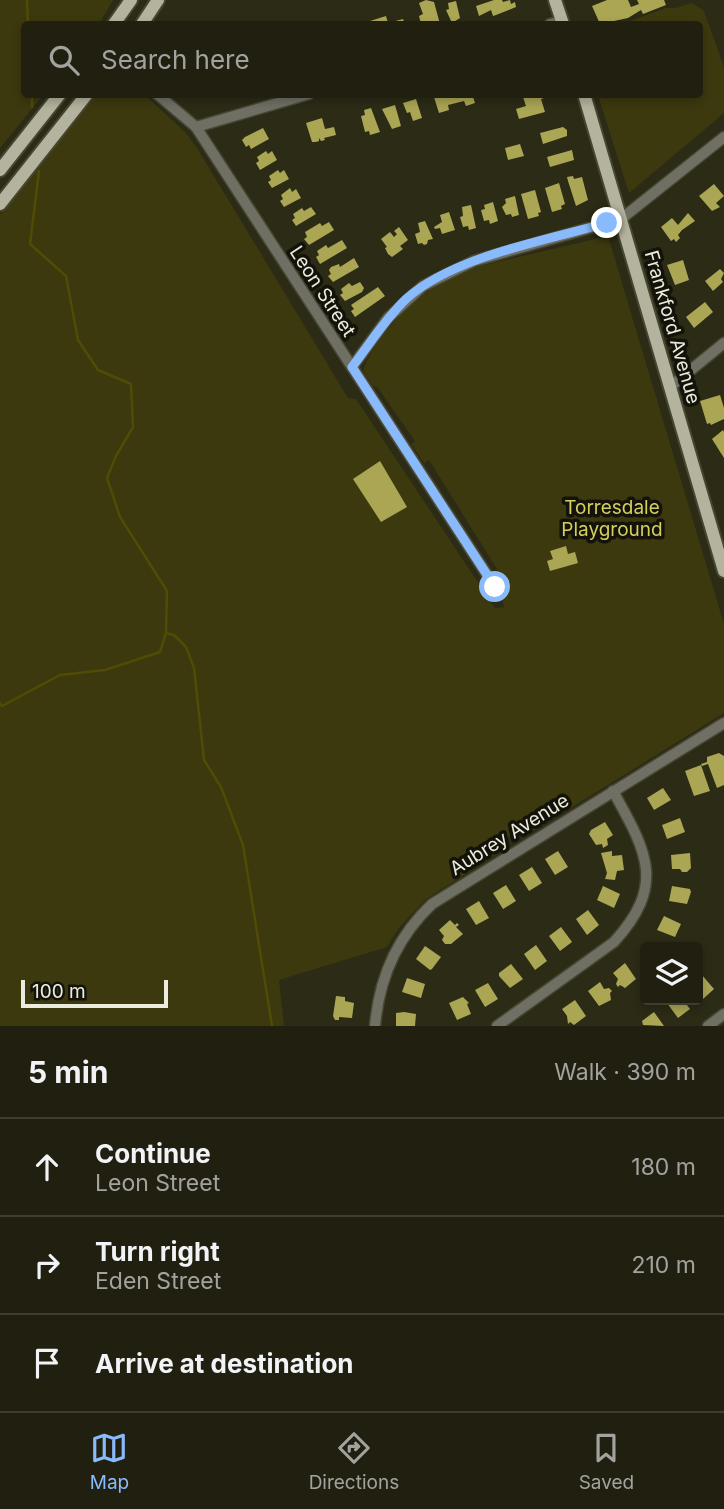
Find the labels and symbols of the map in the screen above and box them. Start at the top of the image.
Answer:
route end [591,207,622,238]
street label: Leon Street [285,242,360,341]
street label: Frankford Avenue [640,248,705,407]
park label: Torresdale Playground [561,496,663,541]
route start [479,571,510,602]
street label: Aubrey Avenue [445,789,573,880]
scale bar [21,977,168,1009]

